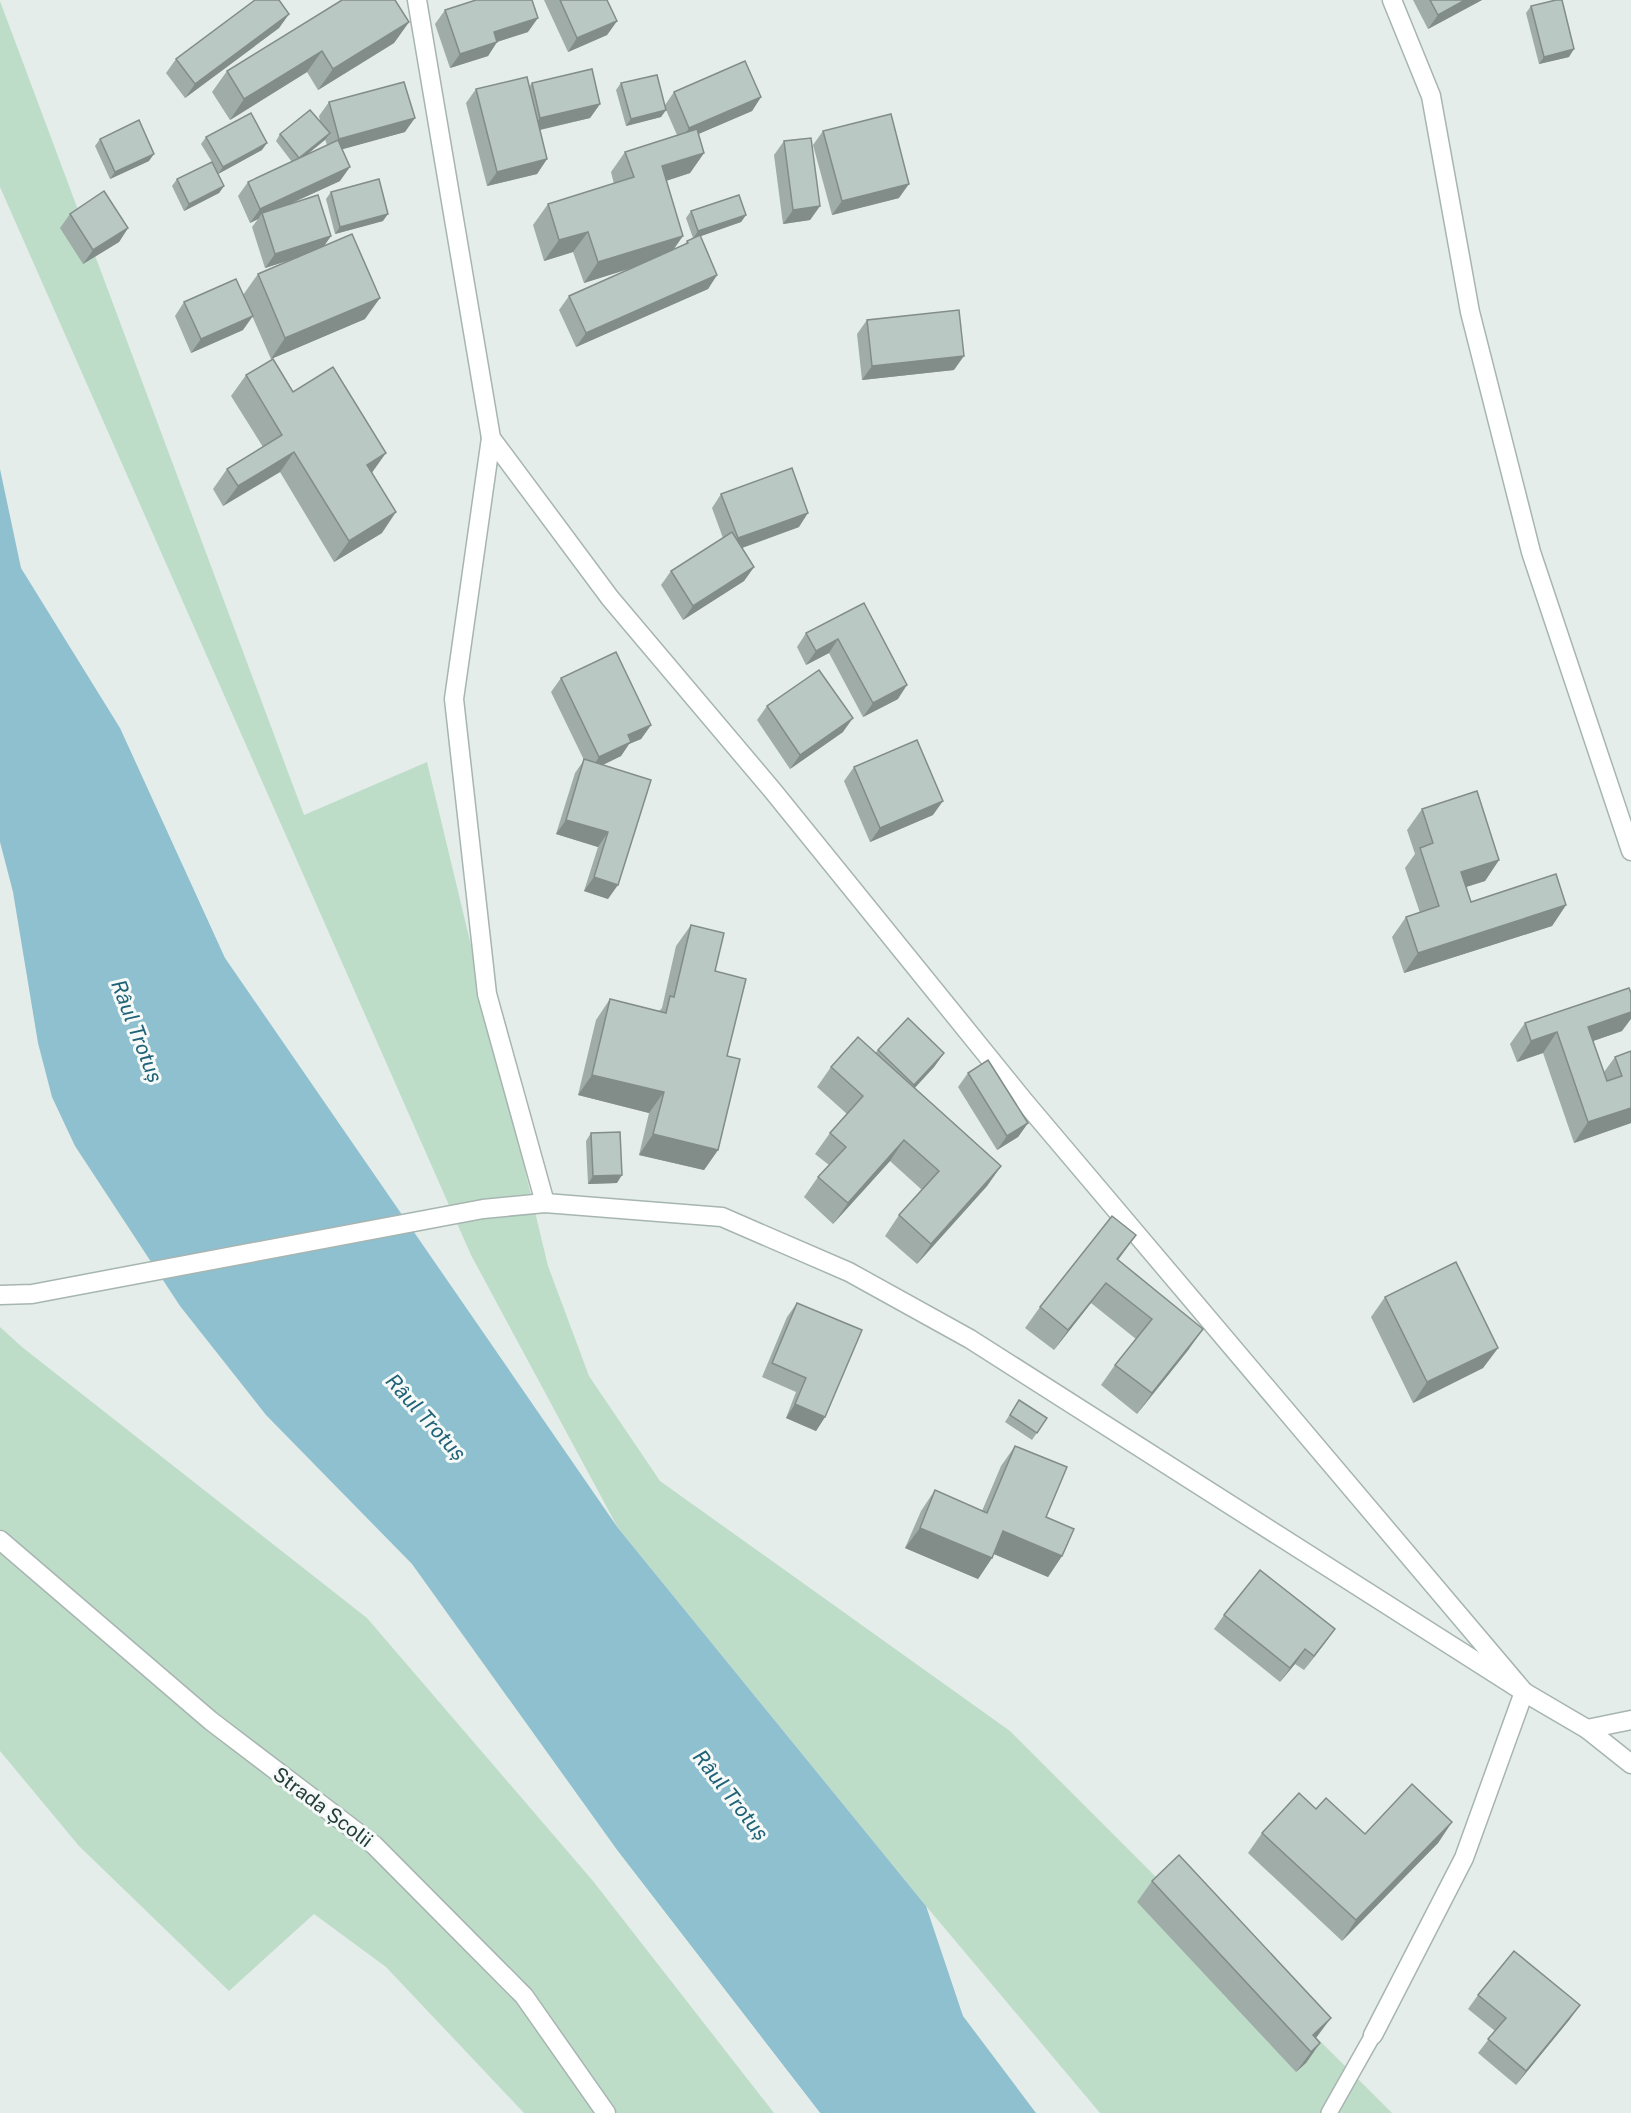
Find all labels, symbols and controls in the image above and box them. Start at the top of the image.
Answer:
water label: Râul Trotuș [106,976,168,1086]
water label: Râul Trotuș [381,1368,471,1466]
water label: Râul Trotuș [688,1745,774,1845]
street label: Strada Școlii [268,1762,378,1852]

